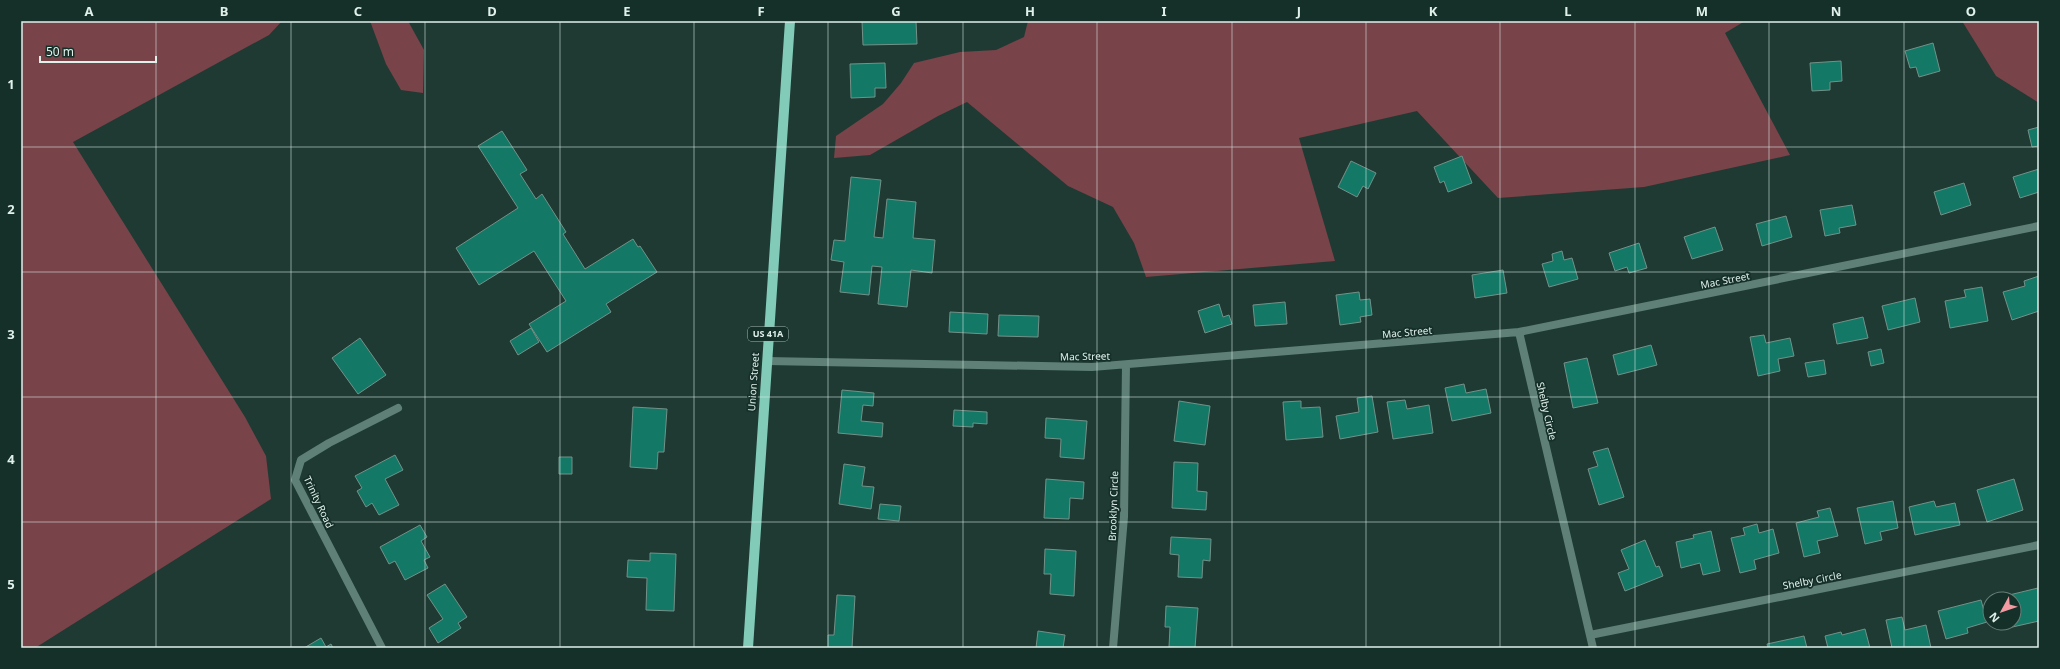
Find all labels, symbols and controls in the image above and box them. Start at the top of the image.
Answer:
text: A [85,2,94,20]
text: B [220,2,228,20]
text: C [354,2,362,20]
text: D [487,2,497,20]
text: E [623,2,631,20]
text: F [757,2,765,20]
text: G [891,2,901,20]
text: H [1025,2,1035,20]
text: I [1161,2,1167,20]
text: J [1296,2,1301,20]
text: K [1429,2,1438,20]
text: L [1564,2,1572,20]
text: M [1696,2,1708,20]
text: N [1831,2,1841,20]
text: O [1966,2,1976,20]
scale bar [40,38,156,64]
text: 50 m [46,43,74,60]
text: 1 [7,75,15,93]
text: 2 [7,200,15,218]
street label: Mac Street [1699,268,1751,292]
street label: Mac Street [1381,323,1433,341]
text: 3 [7,325,15,343]
road number: US 41A [748,327,788,341]
street label: Mac Street [1060,349,1111,363]
street label: Union Street [744,352,762,412]
street label: Shelby Circle [1533,380,1561,442]
text: 4 [7,450,15,468]
street label: Brooklyn Circle [1105,470,1121,541]
street label: Trinity Road [301,474,337,530]
street label: Shelby Circle [1782,567,1843,593]
text: 5 [7,575,15,593]
north arrow [1982,591,2022,631]
text: N [1985,609,2003,626]

